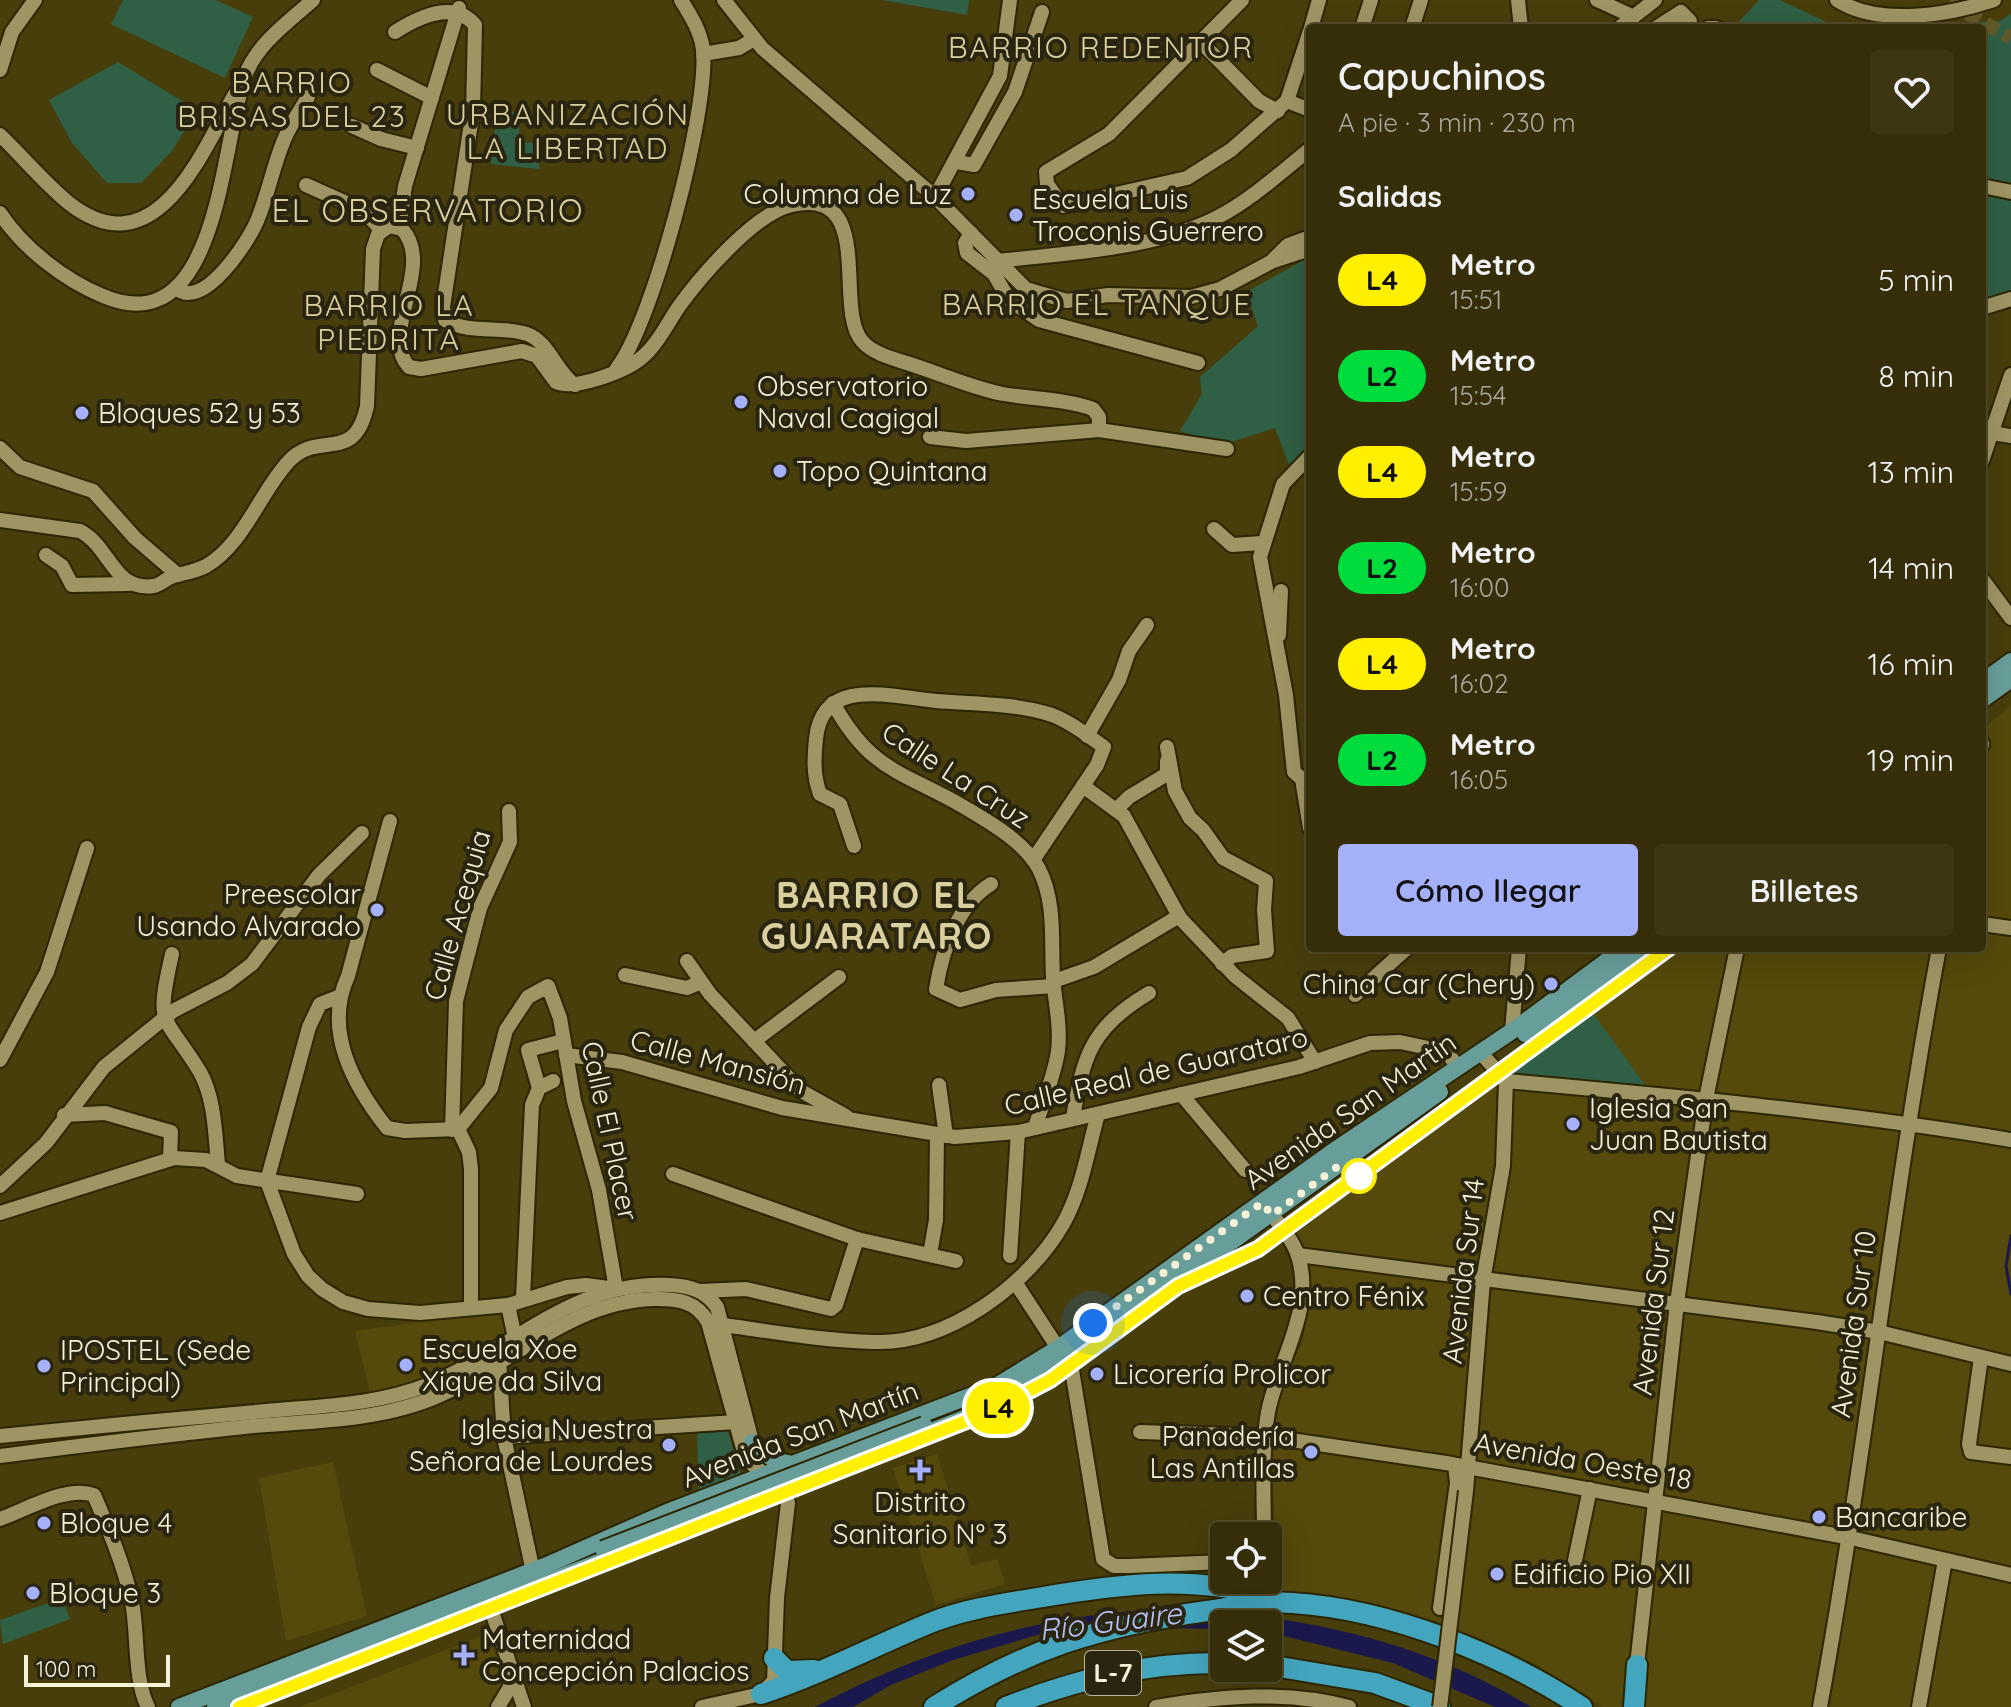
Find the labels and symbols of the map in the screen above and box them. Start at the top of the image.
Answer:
district label: BARRIO REDENTOR [948,28,1254,66]
district label: BARRIO BRISAS DEL 23 [177,63,407,135]
district label: URBANIZACIÓN LA LIBERTAD [446,95,690,167]
place label: Columna de Luz [744,176,952,211]
place label: Escuela Luis Troconis Guerrero [1032,181,1264,248]
marker: Columna de Luz [959,185,977,203]
district label: EL OBSERVATORIO [272,190,584,230]
marker: Escuela Luis Troconis Guerrero [1007,206,1025,224]
district label: BARRIO EL TANQUE [942,285,1252,323]
district label: BARRIO LA PIEDRITA [303,286,475,358]
place label: Observatorio Naval Cagigal [757,368,939,435]
marker: Observatorio Naval Cagigal [732,393,750,411]
place label: Bloques 52 y 53 [98,395,301,430]
marker: Bloques 52 y 53 [73,404,91,422]
place label: Topo Quintana [796,453,987,488]
marker: Topo Quintana [771,462,789,480]
street label: Calle La Cruz [876,714,1037,835]
street label: Calle Acequia [415,826,498,1004]
district label: BARRIO EL GUARATARO [761,872,993,958]
place label: Preescolar Usando Alvarado [136,876,361,943]
marker: Preescolar Usando Alvarado [368,901,386,919]
place label: China Car (Chery) [1303,966,1535,1001]
marker: China Car (Chery) [1542,975,1560,993]
street label: Calle Real de Guarataro [1001,1019,1311,1123]
street label: Calle Mansión [627,1021,810,1102]
street label: Avenida San Martín [1237,1024,1462,1197]
street label: Calle El Placer [574,1038,647,1224]
place label: Iglesia San Juan Bautista [1589,1090,1768,1157]
marker: Iglesia San Juan Bautista [1564,1115,1582,1133]
unlabelled marker [1342,1159,1376,1193]
street label: Avenida Sur 14 [1434,1176,1491,1366]
street label: Avenida Sur 12 [1624,1207,1681,1397]
street label: Avenida Sur 10 [1822,1228,1883,1420]
place label: Centro Fénix [1263,1278,1424,1313]
marker: Centro Fénix [1238,1287,1256,1305]
your location [1073,1303,1113,1343]
place label: Escuela Xoe Xique da Silva [422,1331,602,1398]
place label: IPOSTEL (Sede Principal) [60,1332,251,1399]
marker: Escuela Xoe Xique da Silva [397,1356,415,1374]
place label: Licorería Prolicor [1113,1356,1331,1391]
marker: IPOSTEL (Sede Principal) [35,1357,53,1375]
marker: Licorería Prolicor [1088,1365,1106,1383]
street label: Avenida San Martín [677,1372,923,1495]
line badge: L4 [962,1382,1034,1434]
place label: Iglesia Nuestra Señora de Lourdes [409,1411,653,1478]
place label: Panadería Las Antillas [1150,1418,1295,1485]
street label: Avenida Oeste 18 [1471,1424,1695,1497]
marker: Iglesia Nuestra Señora de Lourdes [660,1436,678,1454]
marker: Panadería Las Antillas [1302,1443,1320,1461]
marker: Distrito Sanitario N° 3 [909,1459,931,1481]
place label: Distrito Sanitario N° 3 [833,1484,1007,1551]
place label: Bancaribe [1835,1499,1967,1534]
place label: Bloque 4 [60,1505,172,1540]
marker: Bancaribe [1810,1508,1828,1526]
marker: Bloque 4 [35,1514,53,1532]
place label: Edificio Pio XII [1513,1556,1691,1591]
marker: Edificio Pio XII [1488,1565,1506,1583]
place label: Bloque 3 [49,1575,161,1610]
marker: Bloque 3 [24,1584,42,1602]
water label: Río Guaire [1036,1593,1184,1649]
place label: Maternidad Concepción Palacios [482,1621,749,1688]
marker: Maternidad Concepción Palacios [453,1644,475,1666]
scale bar [24,1651,170,1687]
road number: L-7 [1085,1651,1141,1695]

